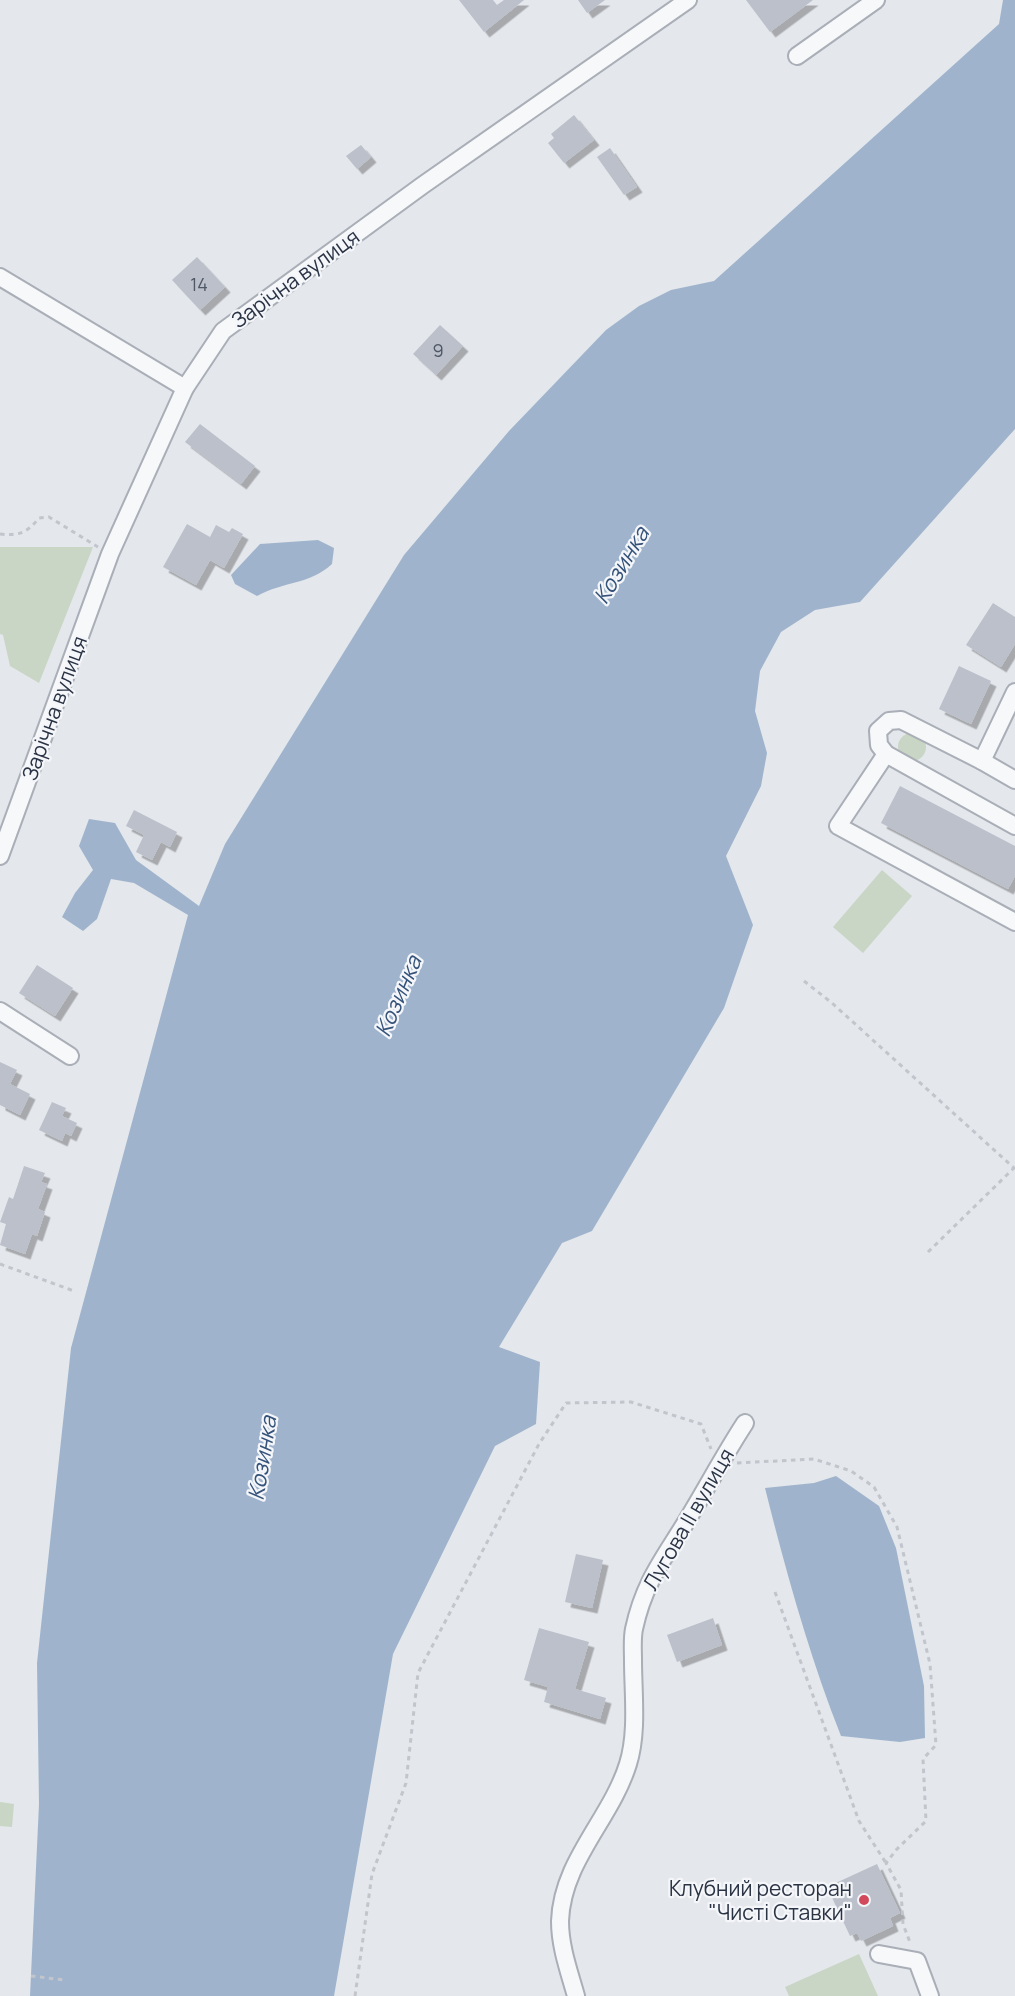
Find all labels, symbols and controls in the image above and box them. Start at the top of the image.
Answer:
street label: Зарічна вулиця [225,222,365,334]
house number: 14 [190,272,208,296]
house number: 9 [432,338,444,362]
water label: Козинка [586,519,657,609]
street label: Зарічна вулиця [15,632,93,784]
water label: Козинка [368,949,429,1041]
water label: Козинка [241,1412,284,1502]
street label: Лугова II вулиця [636,1443,740,1595]
place label: Клубний ресторан "Чисті Ставки" [669,1874,852,1926]
marker: Клубний ресторан "Чисті Ставки" [857,1893,871,1907]

